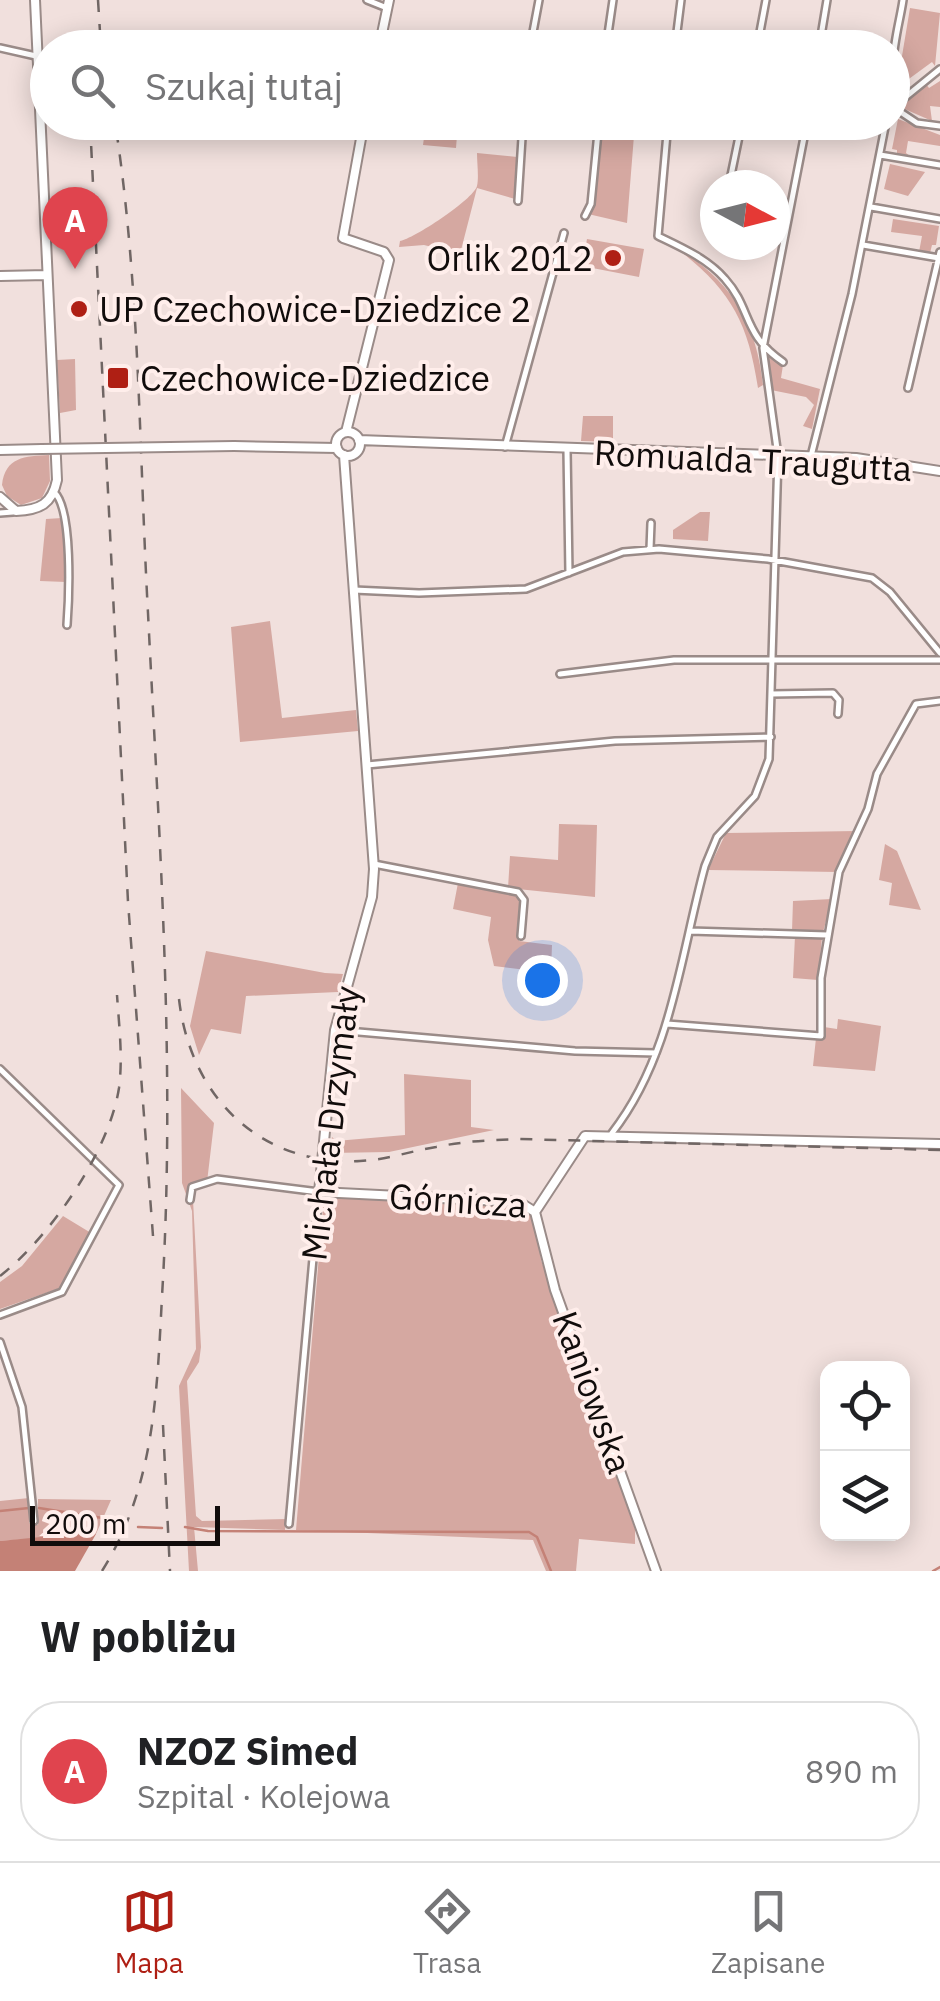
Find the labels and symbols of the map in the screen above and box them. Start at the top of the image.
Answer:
north arrow [700,170,790,260]
pin: A [42,186,108,269]
place label: Orlik 2012 [426,235,593,281]
marker: Orlik 2012 [602,247,624,269]
place label: UP Czechowice-Dziedzice 2 [99,286,531,332]
marker: UP Czechowice-Dziedzice 2 [68,298,90,320]
place label: Czechowice-Dziedzice [140,355,490,401]
marker: Czechowice-Dziedzice [105,365,131,391]
street label: Romualda Traugutta [593,429,913,491]
your location [517,955,568,1006]
street label: Michała Drzymały [290,983,370,1263]
street label: Górnicza [388,1172,528,1228]
street label: Kaniowska [542,1305,644,1479]
scale bar [30,1501,220,1546]

